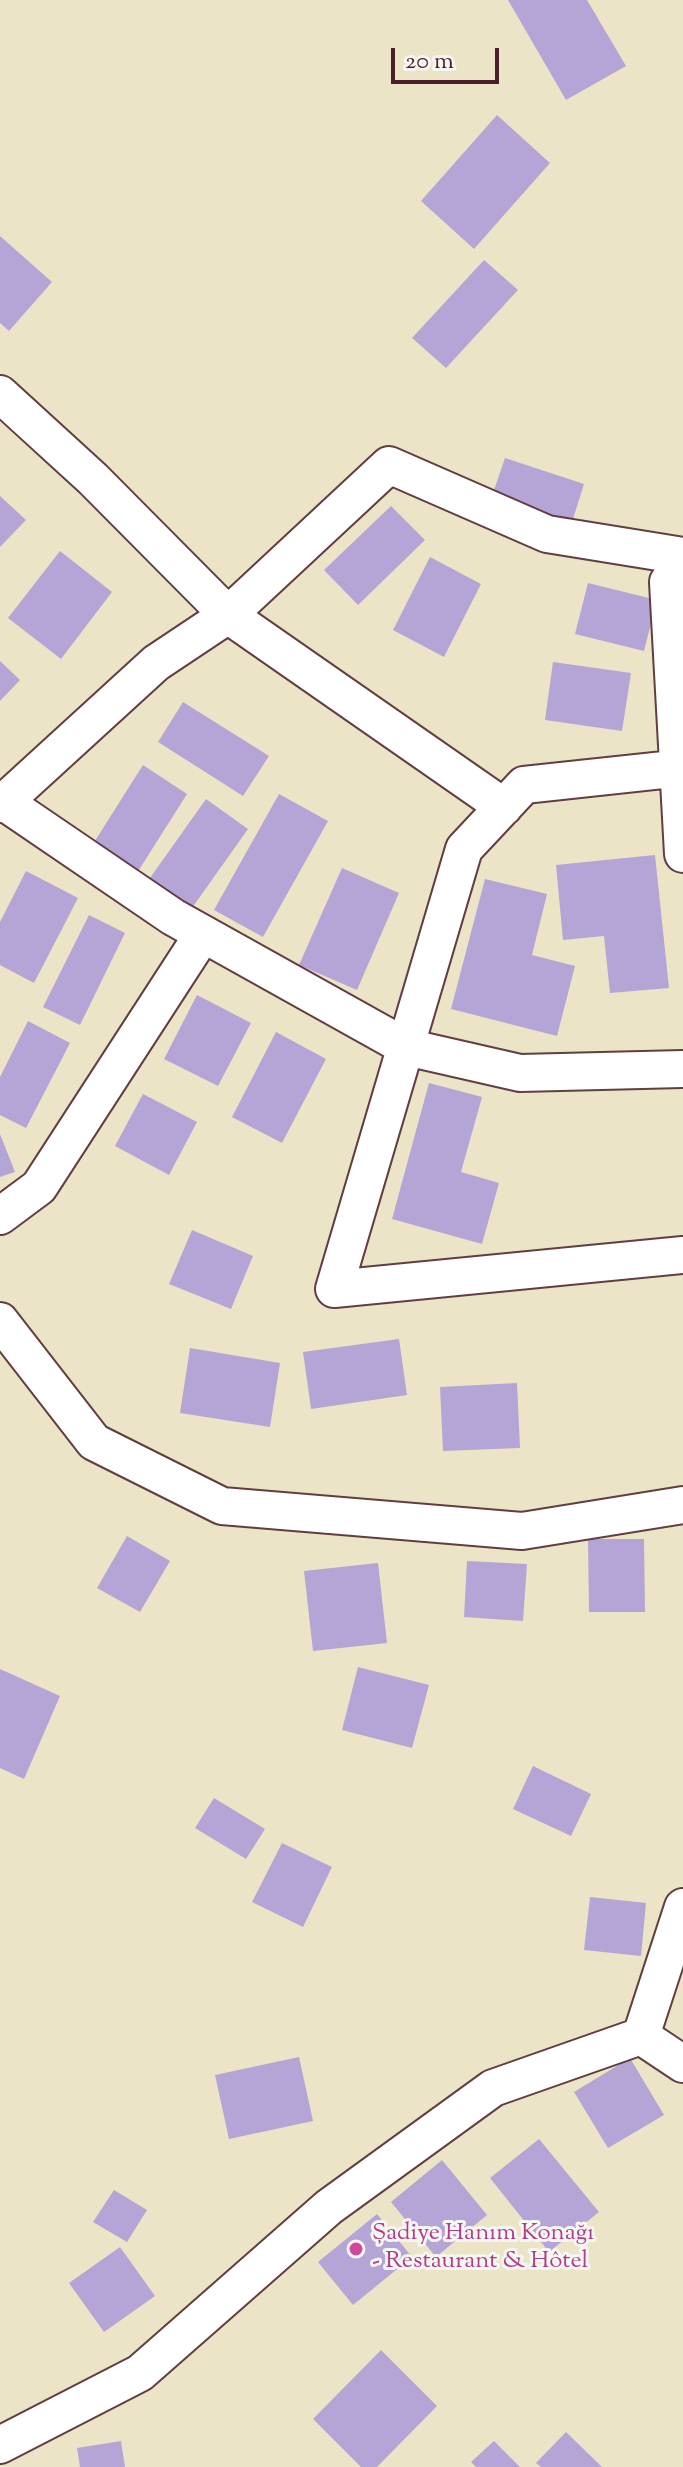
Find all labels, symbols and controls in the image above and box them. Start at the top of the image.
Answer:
scale bar [395,32,503,82]
text: 20 m [405,45,454,79]
place label: Şadiye Hanım Konağı - Restaurant & Hôtel [372,2221,594,2277]
marker: Şadiye Hanım Konağı - Restaurant & Hôtel [347,2240,365,2258]

